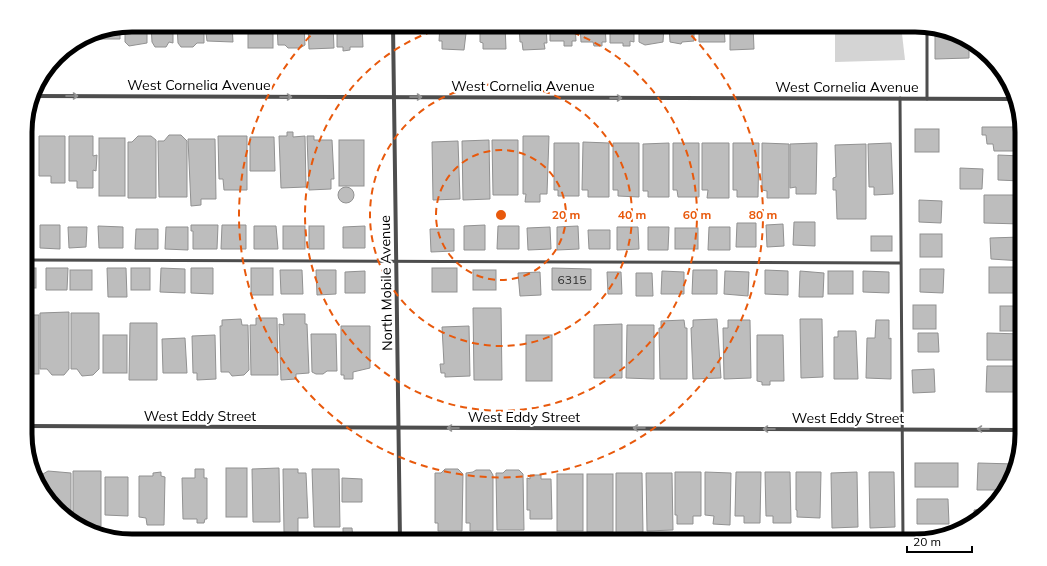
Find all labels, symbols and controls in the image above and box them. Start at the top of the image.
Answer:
street label: West Cornelia Avenue [127,76,271,94]
street label: West Cornelia Avenue [451,77,595,95]
street label: West Cornelia Avenue [775,78,919,96]
one-way arrow [65,92,78,100]
one-way arrow [279,93,292,101]
one-way arrow [409,93,422,101]
one-way arrow [609,94,622,102]
text: 20 m [552,207,580,222]
text: 40 m [618,207,646,222]
text: 60 m [683,207,711,222]
text: 80 m [749,207,777,222]
centre of rings [494,208,508,222]
street label: North Mobile Avenue [376,215,396,351]
house number: 6315 [558,272,586,287]
street label: West Eddy Street [144,407,256,425]
street label: West Eddy Street [468,408,580,426]
street label: West Eddy Street [792,409,904,427]
one-way arrow [447,424,460,432]
one-way arrow [633,424,646,432]
one-way arrow [763,425,776,433]
one-way arrow [977,425,990,433]
scale bar [907,528,972,554]
text: 20 m [913,534,941,549]

